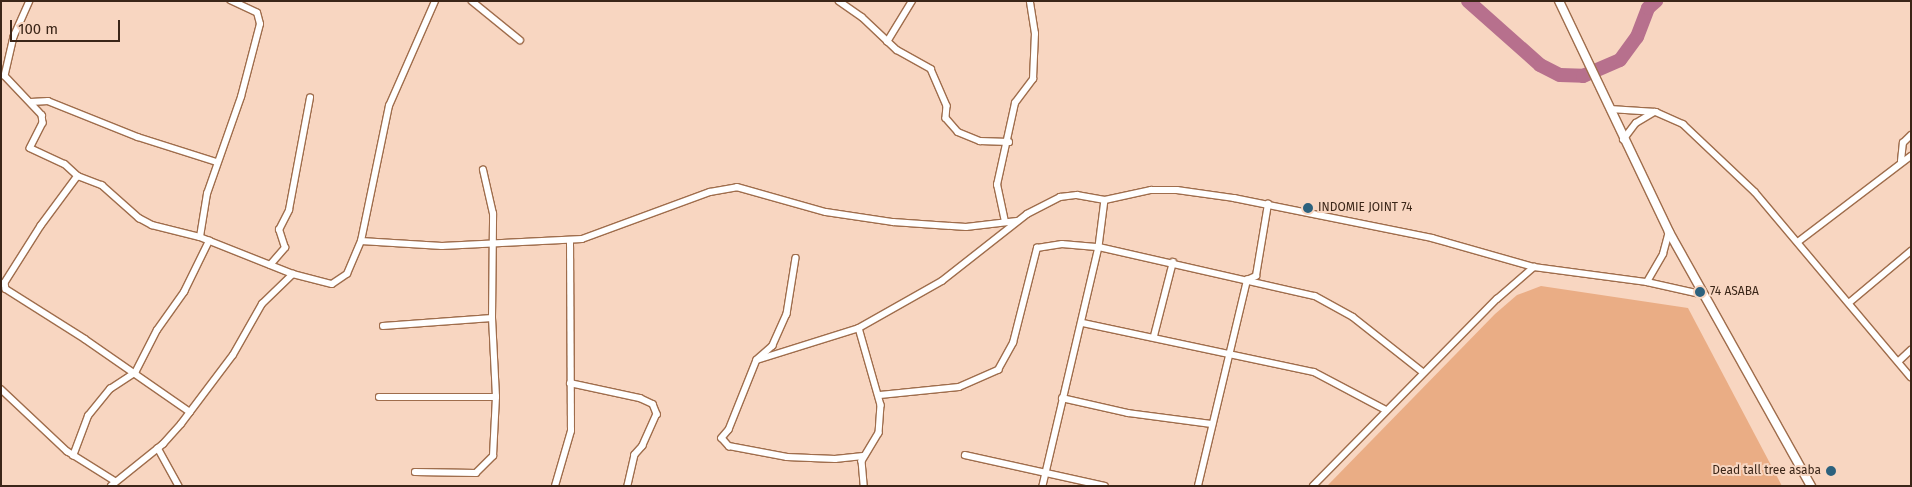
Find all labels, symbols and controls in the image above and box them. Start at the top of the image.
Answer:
scale bar [12,10,122,42]
text: 100 m [18,20,58,38]
place label: INDOMIE JOINT 74 [1318,201,1412,215]
marker: INDOMIE JOINT 74 [1302,202,1314,214]
place label: 74 ASABA [1710,285,1759,299]
marker: 74 ASABA [1694,286,1706,298]
place label: Dead tall tree asaba [1712,464,1821,478]
marker: Dead tall tree asaba [1825,465,1837,477]

